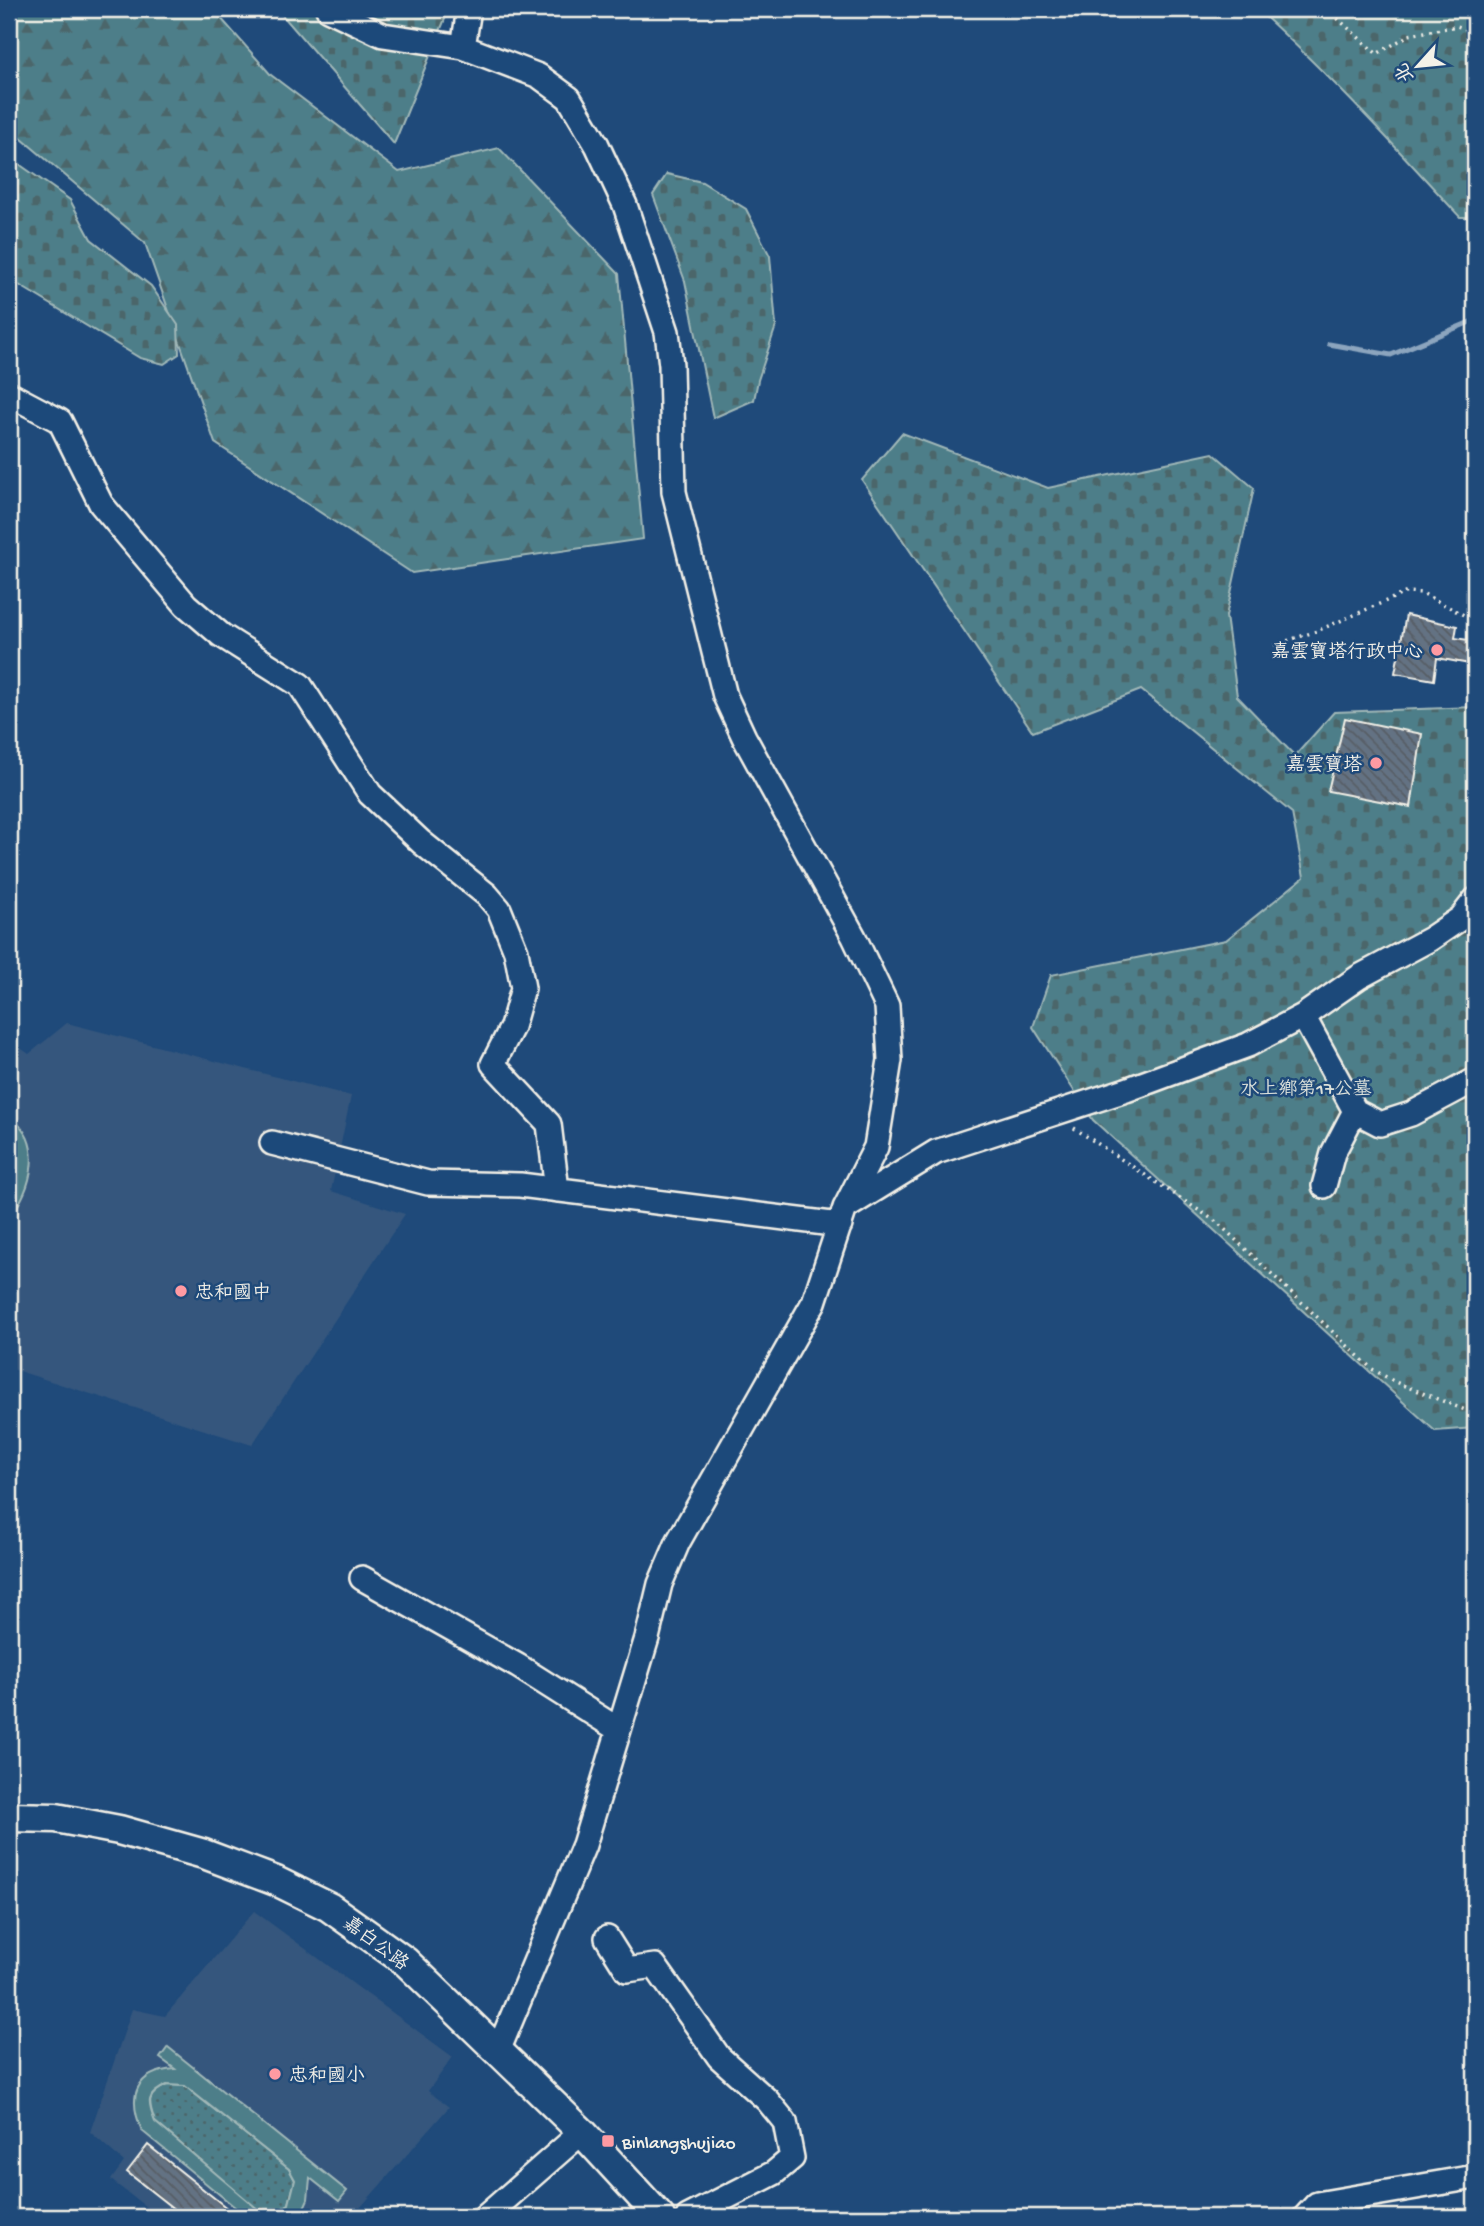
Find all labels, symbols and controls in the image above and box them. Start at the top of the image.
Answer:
north arrow [1382,32,1452,102]
text: 北 [1391,58,1421,86]
place label: 嘉雲寶塔行政中心 [1271,641,1423,665]
marker: 嘉雲寶塔行政中心 [1429,642,1445,658]
place label: 嘉雲寶塔 [1286,754,1362,778]
marker: 嘉雲寶塔 [1368,755,1384,771]
park label: 水上鄉第17公墓 [1240,1078,1372,1102]
place label: 忠和國中 [195,1282,271,1306]
marker: 忠和國中 [173,1283,189,1299]
street label: 嘉白公路 [338,1912,413,1977]
place label: 忠和國小 [289,2065,365,2089]
marker: 忠和國小 [267,2066,283,2082]
marker: Binlangshujiao [600,2133,616,2149]
place label: Binlangshujiao [621,2133,736,2156]

